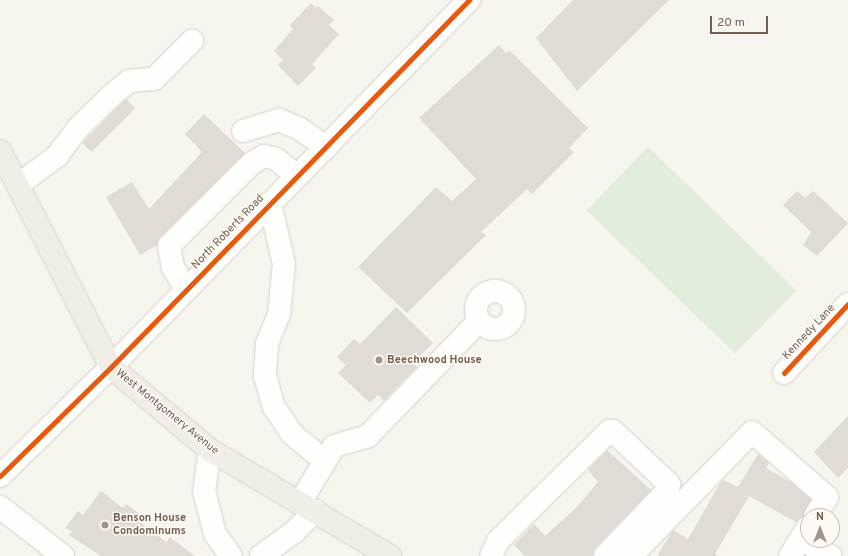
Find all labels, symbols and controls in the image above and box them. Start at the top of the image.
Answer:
scale bar [712,8,770,34]
text: 20 m [717,15,745,31]
street label: North Roberts Road [189,192,267,272]
street label: Kennedy Lane [780,302,838,362]
place label: Beechwood House [387,353,482,367]
marker: Beechwood House [374,355,384,365]
street label: West Montgomery Avenue [113,366,221,458]
north arrow [800,508,840,548]
text: N [816,510,824,524]
place label: Benson House Condominums [113,512,186,538]
marker: Benson House Condominums [100,520,110,530]

